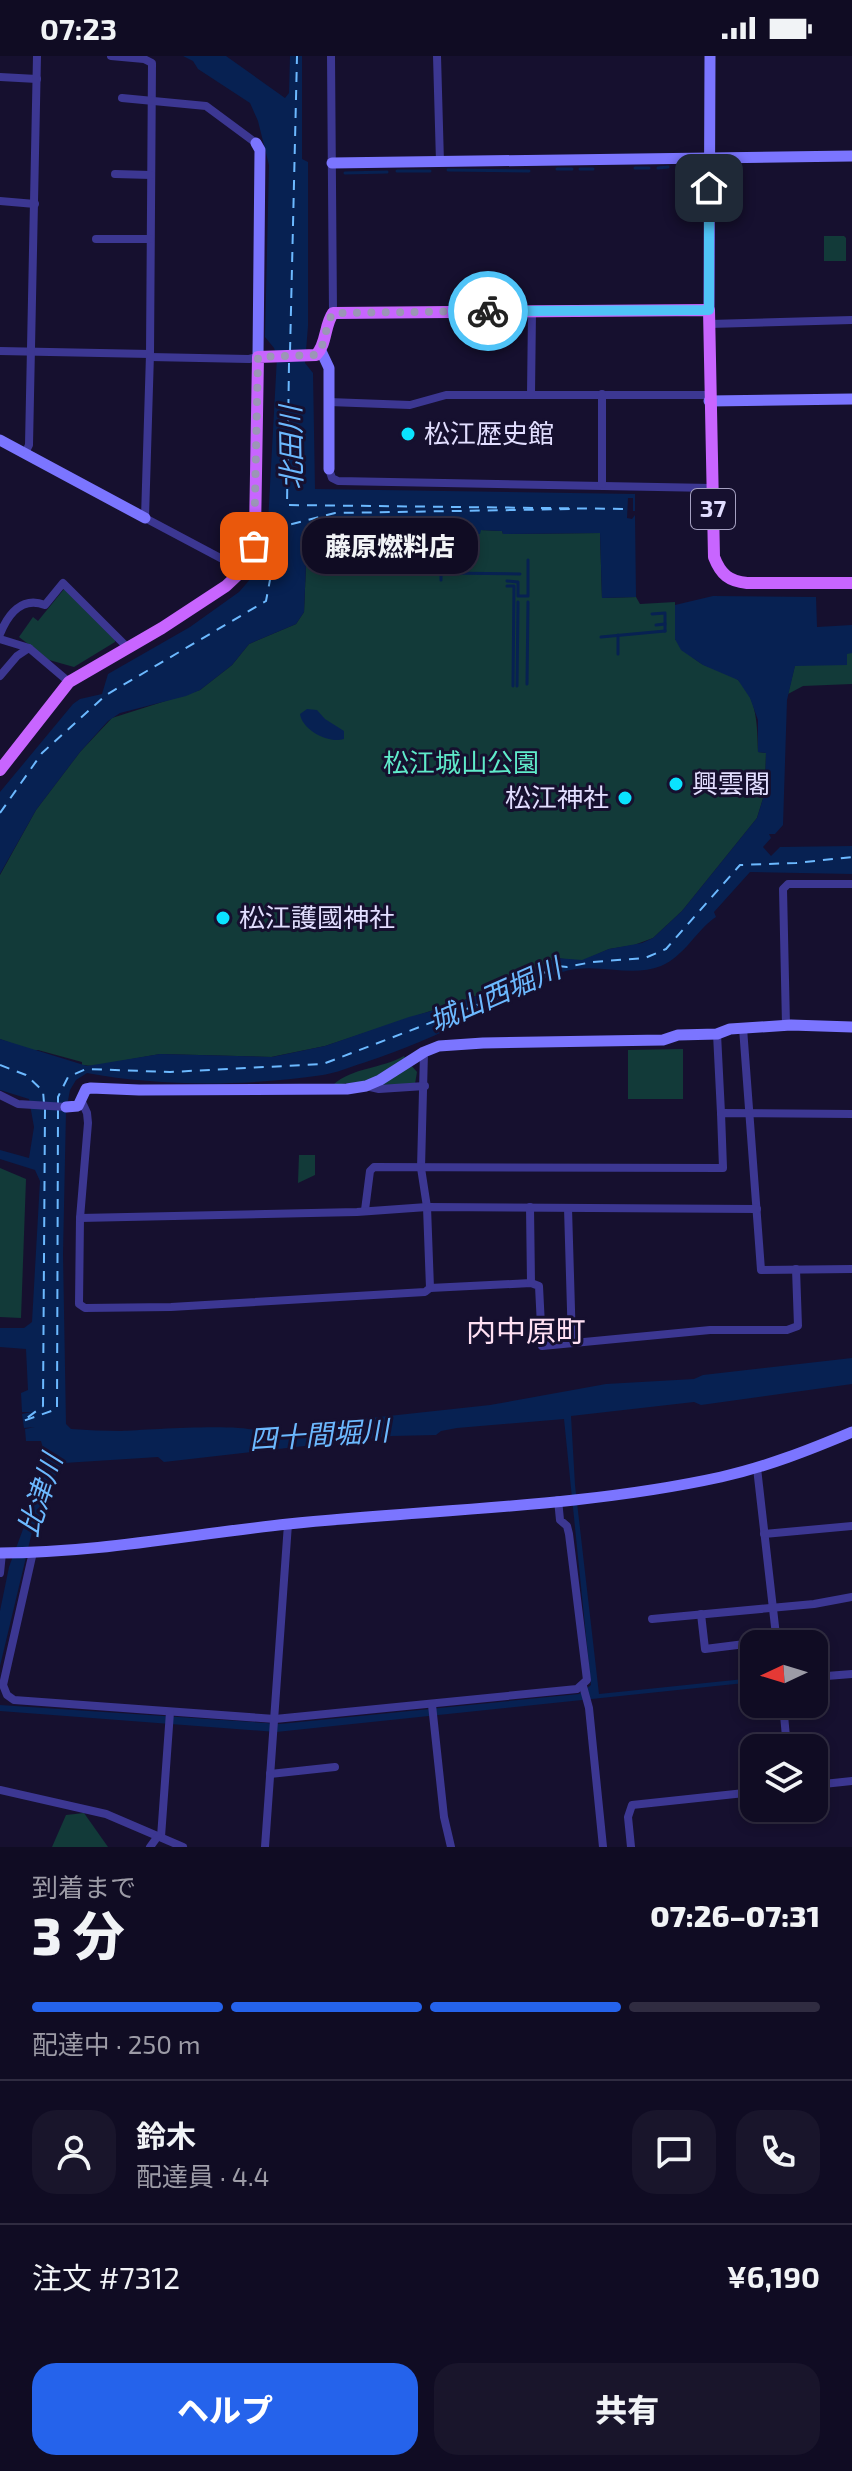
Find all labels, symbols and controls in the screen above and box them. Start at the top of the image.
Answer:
text: 07:23 [40,10,117,46]
pin [675,154,743,222]
icon: home [687,166,731,210]
courier [448,271,528,351]
icon: bike [466,289,510,333]
water label: 北田川 [272,403,308,490]
place label: 松江歴史館 [424,417,554,448]
marker: 松江歴史館 [399,425,417,443]
road number: 37 [691,489,735,529]
pin [220,512,288,580]
callout: 藤原燃料店 [302,518,478,574]
icon: bag [232,524,276,568]
text: 藤原燃料店 [325,530,455,561]
park label: 松江城山公園 [383,746,539,777]
place label: 興雲閣 [692,767,770,798]
marker: 興雲閣 [667,775,685,793]
place label: 松江神社 [505,781,609,812]
marker: 松江神社 [616,789,634,807]
place label: 松江護國神社 [239,901,395,932]
marker: 松江護國神社 [214,909,232,927]
water label: 城山西堀川 [424,949,568,1038]
district label: 内中原町 [466,1312,586,1348]
water label: 四十間堀川 [248,1412,393,1456]
water label: 比津川 [10,1447,69,1540]
north arrow [740,1630,828,1718]
map controls [740,1630,828,1822]
button: layers [740,1734,828,1822]
text: 到着まで [32,1871,136,1902]
text: 07:26–07:31 [650,1897,820,1933]
text: 3 分 [32,1903,125,1965]
text: 配達中 · 250 m [32,2028,201,2059]
button: person [32,2110,116,2194]
button: chat [632,2110,716,2194]
button: phone [736,2110,820,2194]
text: 鈴木 [136,2117,196,2153]
text: 配達員 · 4.4 [136,2160,269,2191]
text: ¥6,190 [727,2258,820,2294]
text: 注文 #7312 [32,2259,180,2295]
button: ヘルプ [32,2363,418,2455]
button: 共有 [434,2363,820,2455]

